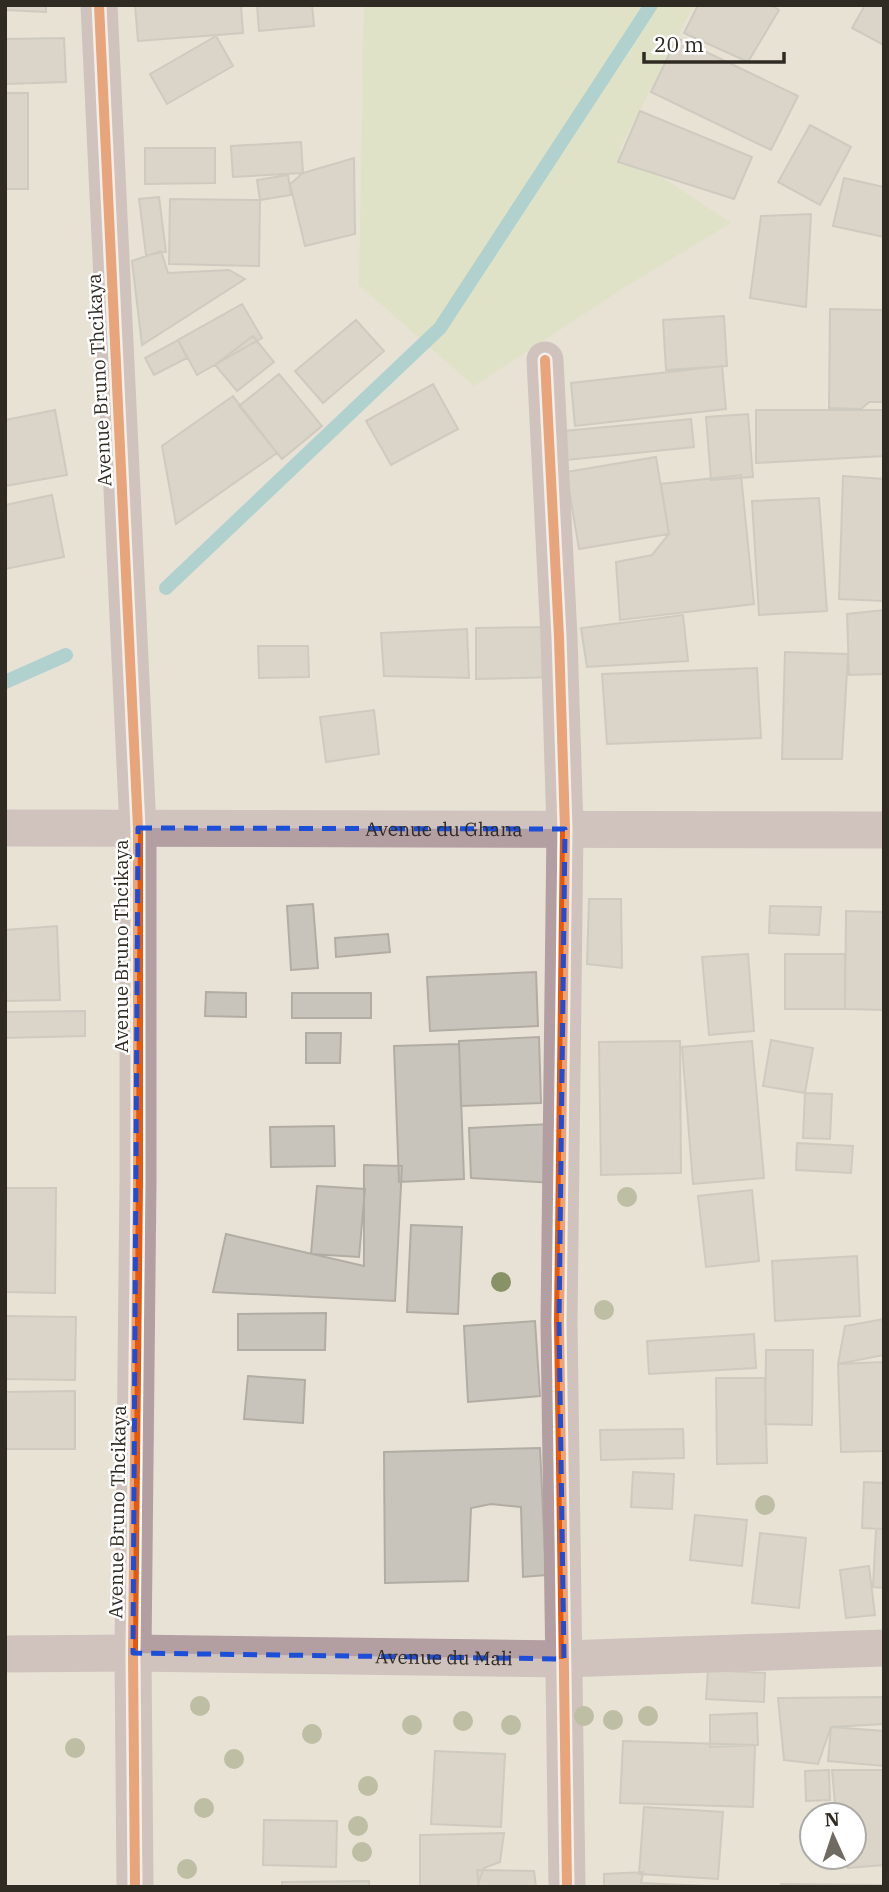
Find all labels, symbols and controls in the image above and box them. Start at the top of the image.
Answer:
scale bar [644,21,784,65]
text: 20 m [654,30,704,58]
street label: Avenue Bruno Thcikaya [81,273,117,487]
street label: Avenue du Ghana [365,817,523,841]
street label: Avenue Bruno Thcikaya [109,839,133,1053]
street label: Avenue Bruno Thcikaya [103,1405,131,1619]
street label: Avenue du Mali [375,1644,513,1670]
north arrow [798,1801,868,1871]
text: N [824,1807,840,1831]

